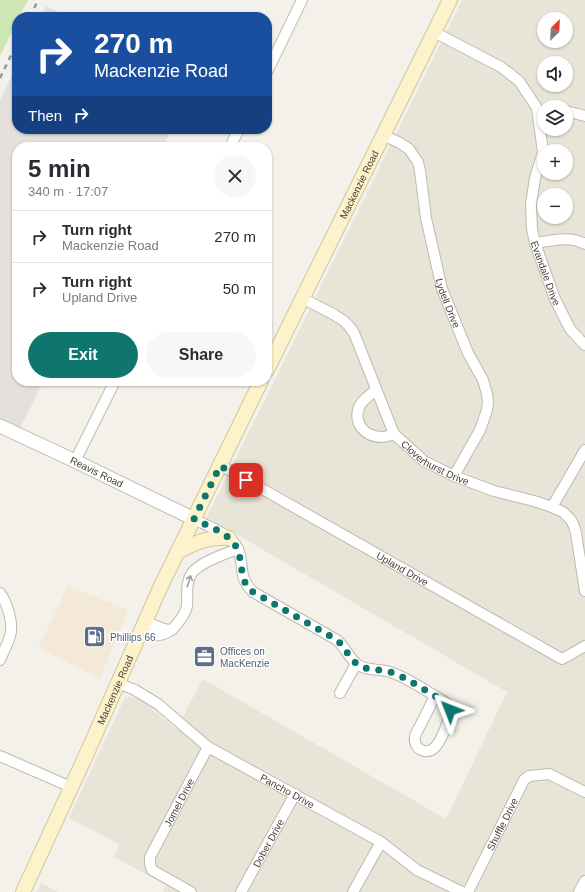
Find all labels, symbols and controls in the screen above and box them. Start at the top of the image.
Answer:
north arrow [537,12,573,48]
map controls [537,12,573,224]
icon: right [28,28,80,80]
text: 270 m [94,28,173,59]
button: sound [537,56,573,92]
text: Mackenzie Road [94,61,228,81]
button: layers [537,100,573,136]
icon: right [70,104,92,126]
text: Then [28,107,62,124]
button: + [537,144,573,180]
street label: Mackenzie Road [338,149,381,221]
text: 5 min [28,155,91,182]
button: close [214,155,256,197]
text: 340 m · 17:07 [28,184,108,199]
button: − [537,188,573,224]
text: Turn right [62,221,132,238]
icon: right [28,226,50,248]
text: 270 m [214,228,256,245]
text: Mackenzie Road [62,238,159,253]
street label: Evandale Drive [529,239,563,308]
text: Turn right [62,273,132,290]
street label: Lydell Drive [434,277,462,330]
icon: right [28,278,50,300]
text: 50 m [223,280,256,297]
text: Upland Drive [62,290,137,305]
button: Exit [28,332,138,378]
button: Share [146,332,256,378]
street label: Cloverhurst Drive [399,438,471,487]
street label: Reavis Road [68,455,125,490]
pin [229,463,263,497]
icon: arrive [235,469,257,491]
street label: Upland Drive [375,550,431,588]
one-way arrow [186,575,193,588]
fuel station icon: Phillips 66 [82,624,108,650]
place label: Phillips 66 [110,632,156,643]
office icon: Offices on MacKenzie [191,644,217,670]
place label: Offices on MacKenzie [220,646,270,669]
street label: Mackenzie Road [95,654,135,726]
position arrow [429,689,471,731]
street label: Pancho Drive [258,772,317,811]
street label: Jomel Drive [162,776,197,828]
street label: Shuffle Drive [485,796,520,852]
street label: Dober Drive [251,817,286,869]

